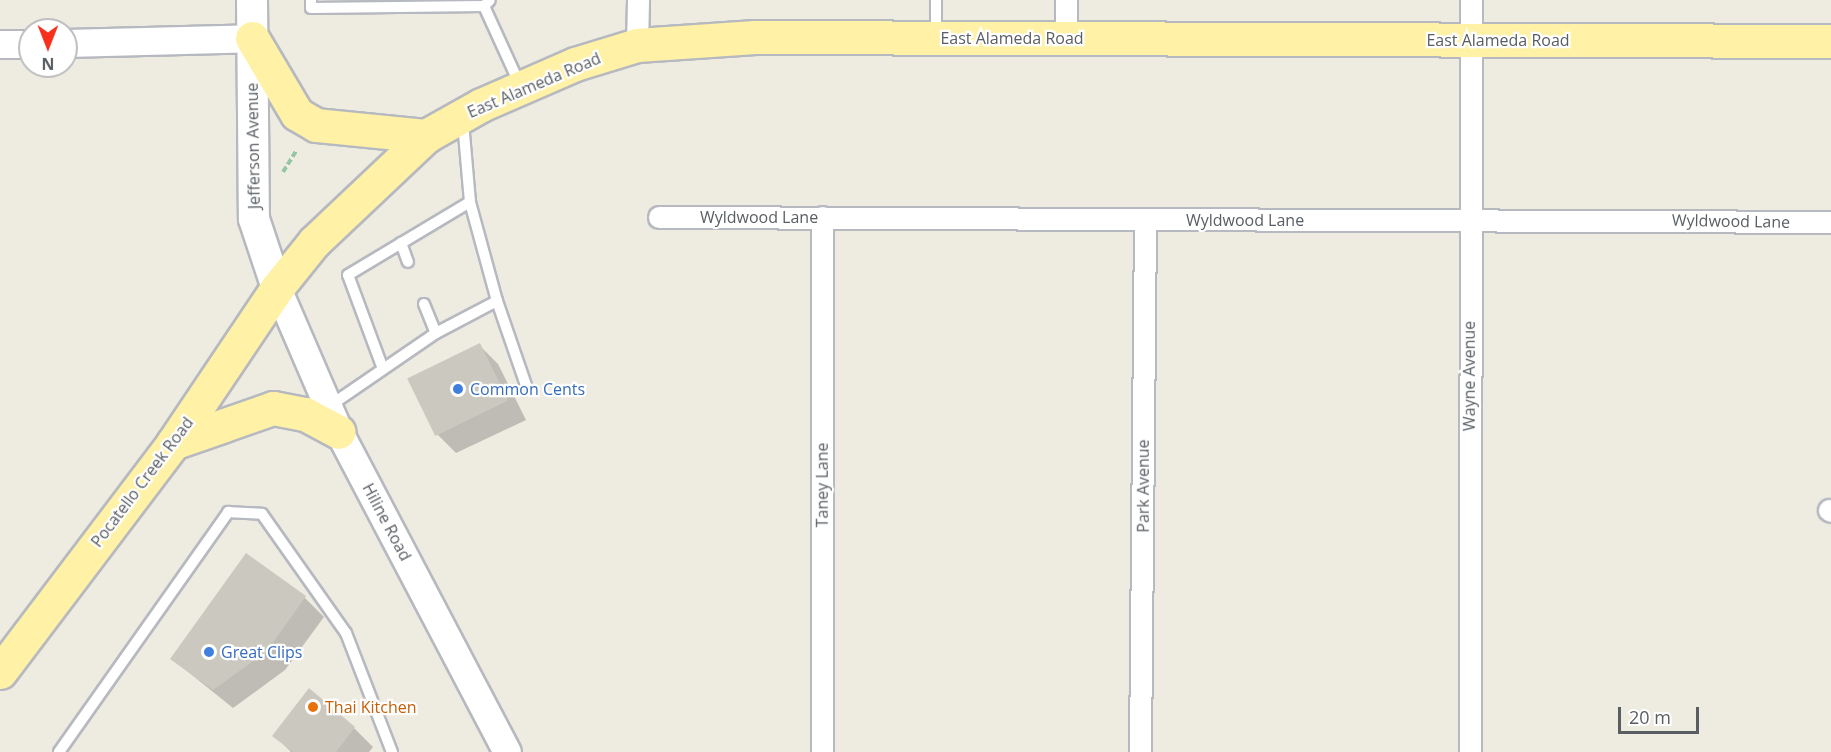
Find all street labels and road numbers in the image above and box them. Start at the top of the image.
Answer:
street label: East Alameda Road [940,28,1084,48]
street label: East Alameda Road [1426,30,1570,50]
street label: East Alameda Road [464,48,604,122]
street label: Jefferson Avenue [242,83,264,209]
street label: Wyldwood Lane [700,207,818,227]
street label: Wyldwood Lane [1186,210,1304,230]
street label: Wyldwood Lane [1672,210,1790,232]
street label: Wayne Avenue [1459,321,1479,431]
street label: Pocatello Creek Road [87,413,197,551]
street label: Park Avenue [1133,439,1153,533]
street label: Taney Lane [812,443,832,527]
street label: Hiline Road [359,480,415,564]

